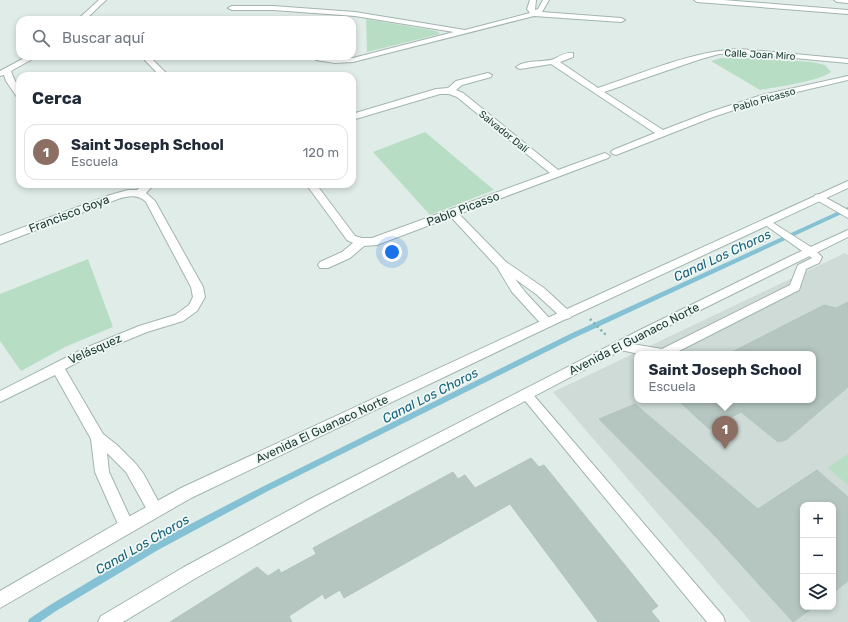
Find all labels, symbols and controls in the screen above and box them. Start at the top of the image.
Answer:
search box [16,16,356,60]
icon: search [30,27,52,49]
text: Buscar aquí [62,29,144,47]
street label: Calle Joan Miro [724,47,796,63]
street label: Pablo Picasso [732,85,797,115]
text: Cerca [32,88,82,108]
street label: Salvador Dalí [476,108,531,156]
text: Saint Joseph School [71,136,224,154]
text: 1 [43,145,49,160]
text: 120 m [303,145,339,160]
text: Escuela [71,154,118,169]
street label: Pablo Picasso [425,189,502,229]
street label: Francisco Goya [27,192,111,236]
water label: Canal Los Choros [671,226,774,285]
your location [382,242,402,262]
street label: Avenida El Guanaco Norte [566,300,702,378]
street label: Velásquez [66,331,124,367]
popup [634,351,816,403]
text: Saint Joseph School [649,361,801,379]
water label: Canal Los Choros [380,365,481,426]
text: Escuela [649,379,696,394]
street label: Avenida El Guanaco Norte [254,392,391,466]
pin: 1 [712,416,738,449]
map controls [800,502,836,610]
button: + [800,502,836,538]
water label: Canal Los Choros [93,511,192,577]
button: − [800,538,836,574]
button: layers [800,574,836,610]

